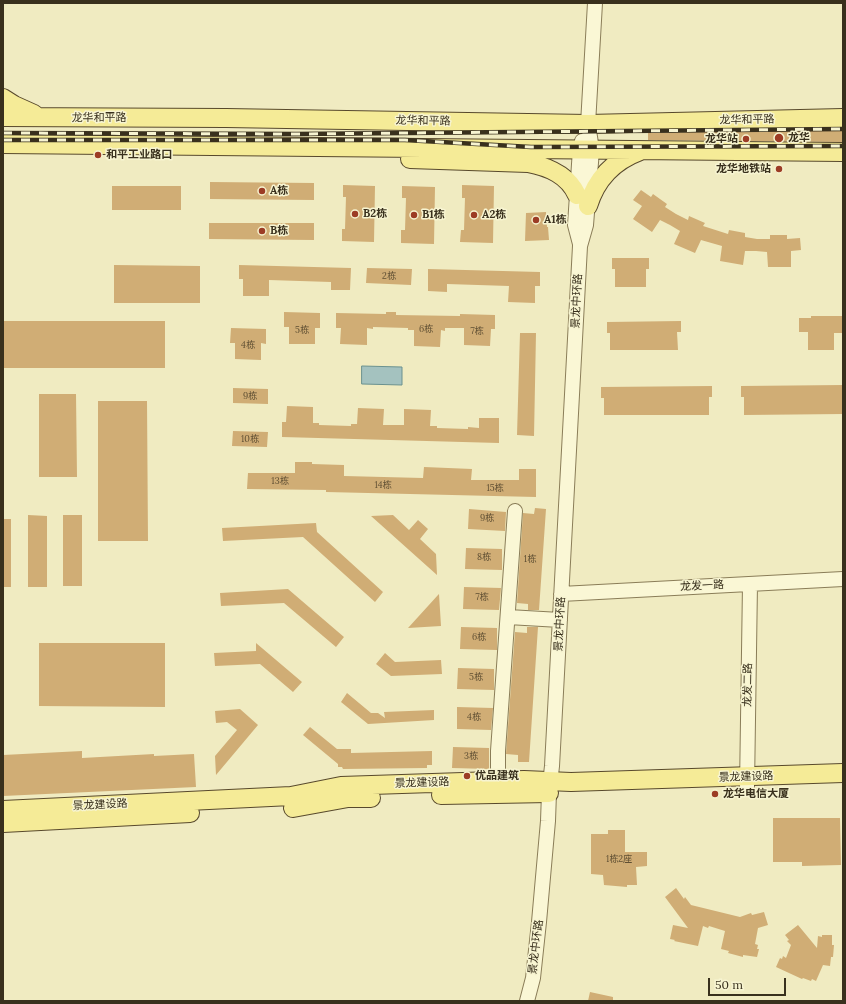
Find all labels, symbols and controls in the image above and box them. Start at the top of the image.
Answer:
street label: 龙华和平路 [72,111,126,125]
street label: 龙华和平路 [719,113,775,127]
street label: 龙华和平路 [395,114,451,128]
place label: 龙华 [788,131,810,145]
place label: 龙华站 [705,132,738,146]
marker: 龙华 [773,132,785,144]
marker: 龙华站 [741,134,751,144]
place label: 和平工业路口 [106,148,172,162]
marker: 和平工业路口 [93,150,103,160]
place label: 龙华地铁站 [716,162,771,176]
marker: 龙华地铁站 [774,164,784,174]
place label: A栋 [270,184,288,198]
marker: A栋 [257,186,267,196]
place label: B2栋 [363,207,387,221]
place label: B1栋 [422,208,445,222]
place label: A2栋 [482,208,506,222]
marker: B2栋 [350,209,360,219]
marker: B1栋 [409,210,419,220]
marker: A2栋 [469,210,479,220]
place label: A1栋 [544,213,567,227]
marker: A1栋 [531,215,541,225]
place label: B栋 [270,224,288,238]
marker: B栋 [257,226,267,236]
house number: 2栋 [382,271,396,281]
street label: 景龙中环路 [569,273,585,329]
house number: 6栋 [419,324,433,334]
house number: 5栋 [295,325,309,335]
house number: 7栋 [470,326,484,336]
house number: 4栋 [241,340,255,350]
house number: 9栋 [243,391,257,401]
house number: 10栋 [241,434,259,444]
house number: 13栋 [271,476,289,486]
house number: 14栋 [374,480,392,490]
house number: 15栋 [486,483,504,493]
house number: 9栋 [480,513,494,523]
house number: 8栋 [477,552,491,562]
house number: 1栋 [524,554,536,564]
street label: 龙发一路 [680,578,724,594]
house number: 7栋 [475,592,489,602]
street label: 景龙中环路 [552,596,568,652]
house number: 6栋 [472,632,486,642]
street label: 龙发二路 [741,663,755,707]
house number: 5栋 [469,672,483,682]
house number: 4栋 [467,712,481,722]
house number: 3栋 [464,751,478,761]
place label: 优品建筑 [475,769,519,783]
street label: 景龙建设路 [718,769,774,785]
marker: 优品建筑 [462,771,472,781]
street label: 景龙建设路 [394,775,450,791]
place label: 龙华电信大厦 [723,787,789,801]
marker: 龙华电信大厦 [710,789,720,799]
street label: 景龙建设路 [72,797,128,813]
house number: 1栋2座 [606,854,632,864]
street label: 景龙中环路 [526,919,546,975]
scale bar [710,970,788,996]
text: 50 m [715,977,743,992]

